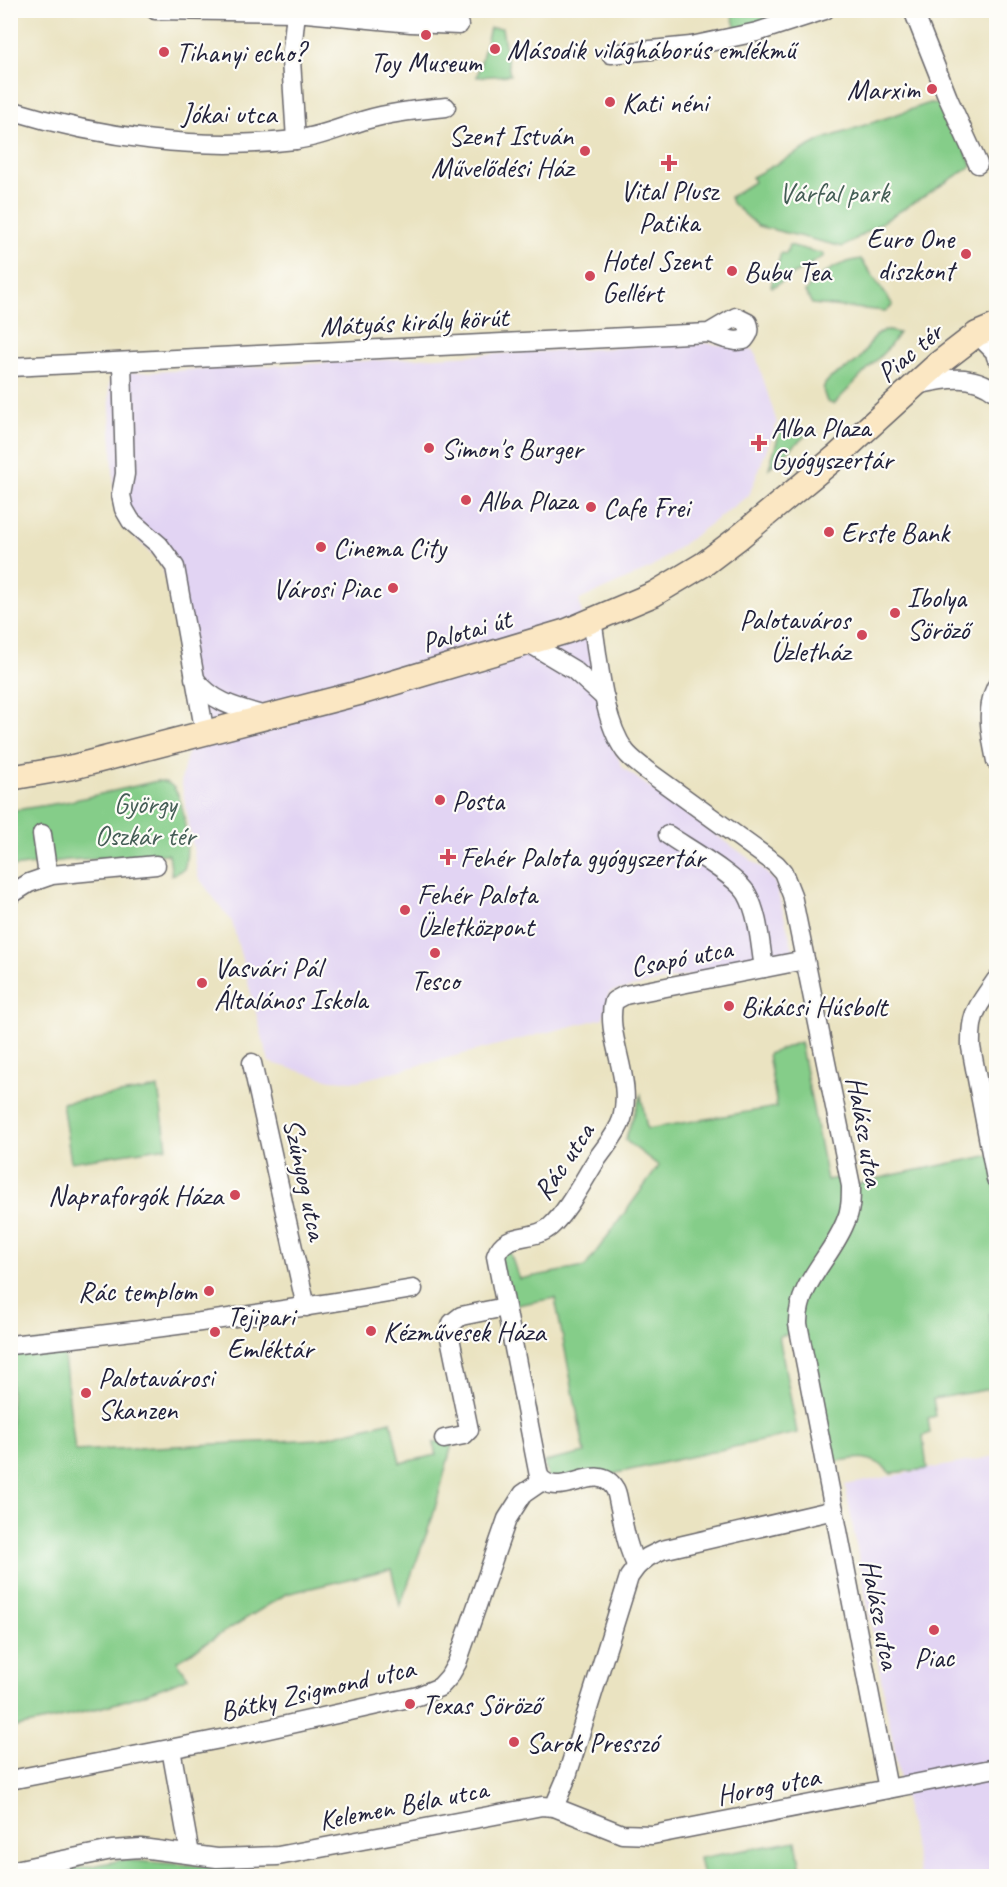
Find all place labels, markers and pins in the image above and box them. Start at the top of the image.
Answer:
marker: Toy Museum [419,28,433,42]
place label: Második világháborús emlékmű [507,32,800,67]
place label: Tihanyi echo? [176,35,309,70]
marker: Második világháborús emlékmű [488,42,502,56]
marker: Tihanyi echo? [157,45,171,59]
place label: Toy Museum [370,45,483,80]
place label: Marxim [847,72,921,107]
marker: Marxim [925,82,939,96]
place label: Kati néni [622,85,712,120]
marker: Kati néni [603,95,617,109]
place label: Szent István Művelődési Ház [431,118,576,185]
marker: Szent István Művelődési Ház [578,144,592,158]
marker: Vital Plusz Patika [662,156,676,170]
place label: Vital Plusz Patika [620,173,720,240]
place label: Euro One diszkont [866,221,958,288]
place label: Hotel Szent Gellért [602,243,714,310]
marker: Euro One diszkont [959,247,973,261]
place label: Bubu Tea [744,254,832,289]
marker: Bubu Tea [725,264,739,278]
marker: Hotel Szent Gellért [583,269,597,283]
place label: Alba Plaza Gyógyszertár [771,410,896,477]
place label: Simon's Burger [441,431,585,466]
marker: Alba Plaza Gyógyszertár [752,436,766,450]
marker: Simon's Burger [422,441,436,455]
place label: Alba Plaza [478,483,580,518]
place label: Cafe Frei [603,490,693,525]
marker: Alba Plaza [459,493,473,507]
marker: Cafe Frei [584,500,598,514]
place label: Erste Bank [841,515,951,550]
marker: Erste Bank [822,525,836,539]
place label: Cinema City [333,530,448,565]
marker: Cinema City [314,540,328,554]
place label: Városi Piac [273,571,383,606]
place label: Ibolya Söröző [907,580,973,647]
marker: Városi Piac [386,581,400,595]
place label: Palotaváros Üzletház [740,602,853,669]
marker: Ibolya Söröző [888,606,902,620]
marker: Palotaváros Üzletház [855,628,869,642]
place label: Posta [452,783,506,818]
marker: Posta [433,793,447,807]
place label: Fehér Palota gyógyszertár [460,840,708,875]
marker: Fehér Palota gyógyszertár [441,850,455,864]
place label: Fehér Palota Üzletközpont [417,877,539,944]
marker: Fehér Palota Üzletközpont [398,903,412,917]
marker: Tesco [428,946,442,960]
place label: Vasvári Pál Általános Iskola [214,950,370,1017]
place label: Tesco [411,963,462,998]
marker: Vasvári Pál Általános Iskola [195,976,209,990]
place label: Bikácsi Húsbolt [741,989,890,1024]
marker: Bikácsi Húsbolt [722,999,736,1013]
place label: Napraforgók Háza [48,1178,225,1213]
marker: Napraforgók Háza [228,1188,242,1202]
place label: Rác templom [78,1274,198,1309]
marker: Rác templom [202,1284,216,1298]
place label: Tejipari Emléktár [227,1299,316,1366]
place label: Kézművesek Háza [383,1314,547,1349]
marker: Kézművesek Háza [364,1324,378,1338]
marker: Tejipari Emléktár [208,1325,222,1339]
place label: Palotavárosi Skanzen [98,1360,217,1427]
marker: Palotavárosi Skanzen [79,1386,93,1400]
marker: Piac [927,1623,941,1637]
place label: Piac [914,1640,956,1675]
place label: Texas Söröző [422,1687,545,1722]
marker: Texas Söröző [403,1697,417,1711]
place label: Sarok Presszó [526,1725,663,1760]
marker: Sarok Presszó [507,1735,521,1749]

